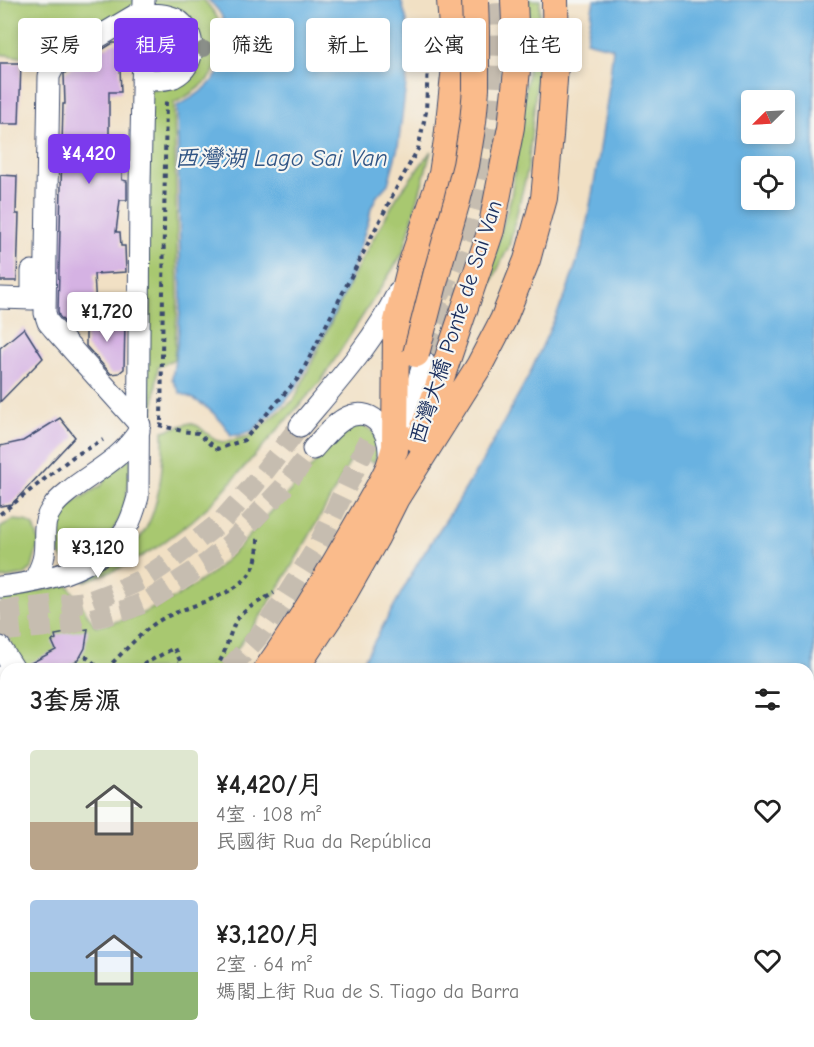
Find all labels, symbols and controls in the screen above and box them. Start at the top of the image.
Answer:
chip: 买房 [18,18,102,72]
chip: 租房 [114,18,198,72]
chip: 筛选 [210,18,294,72]
chip: 新上 [306,18,390,72]
chip: 公寓 [402,18,486,72]
chip: 住宅 [498,18,582,72]
north arrow [741,90,795,144]
map controls [741,90,795,210]
pin: ¥4,420 [40,134,138,185]
text: ¥4,420 [62,142,116,165]
water label: 西灣湖 Lago Sai Van [174,144,388,172]
button: locate [741,156,795,210]
street label: 西灣大橋 Ponte de Sai Van [404,197,508,447]
pin: ¥1,720 [58,292,156,343]
text: ¥1,720 [81,300,133,323]
pin: ¥3,120 [49,528,147,579]
text: ¥3,120 [72,536,124,559]
icon: filters [751,683,784,716]
text: 3套房源 [30,686,121,716]
text: ¥4,420/月 [216,770,323,800]
icon: home [78,774,150,846]
icon: heart [751,794,784,827]
text: 4室 · 108 m² [216,803,321,826]
text: 民國街 Rua da República [216,830,432,853]
text: ¥3,120/月 [216,920,322,950]
icon: home [78,924,150,996]
icon: heart [751,944,784,977]
text: 2室 · 64 m² [216,953,312,976]
text: 媽閣上街 Rua de S. Tiago da Barra [216,980,519,1003]

